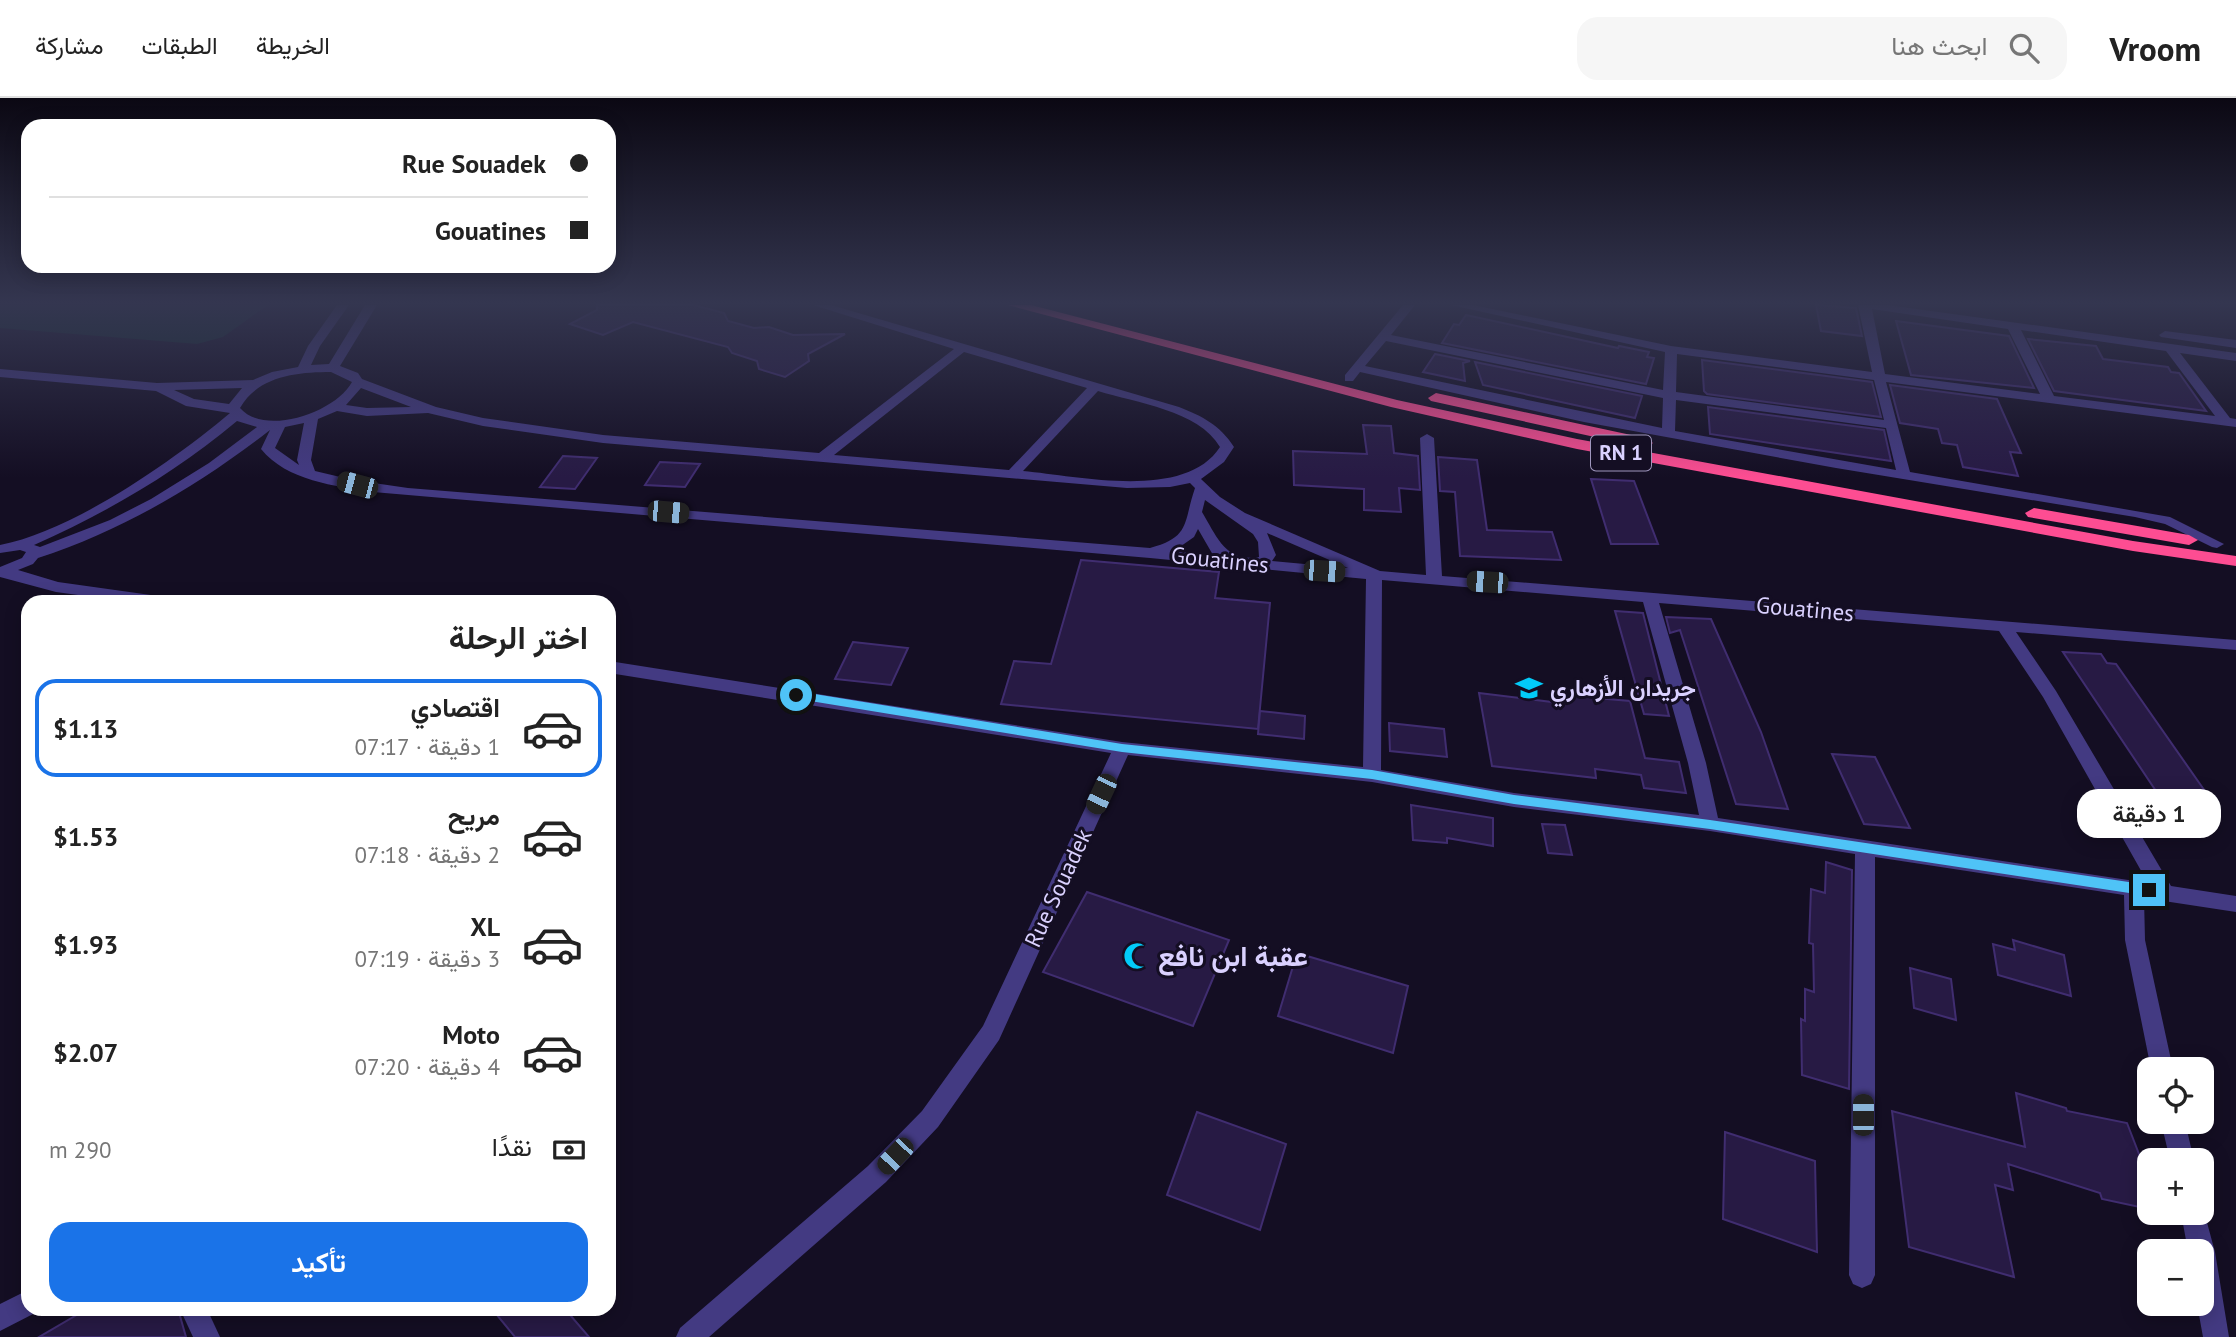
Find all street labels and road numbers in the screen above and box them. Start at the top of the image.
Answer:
road number: RN 1 [1591,436,1651,470]
street label: Gouatines [1170,540,1270,579]
street label: Gouatines [1755,590,1855,627]
street label: Rue Souadek [1018,824,1098,952]

